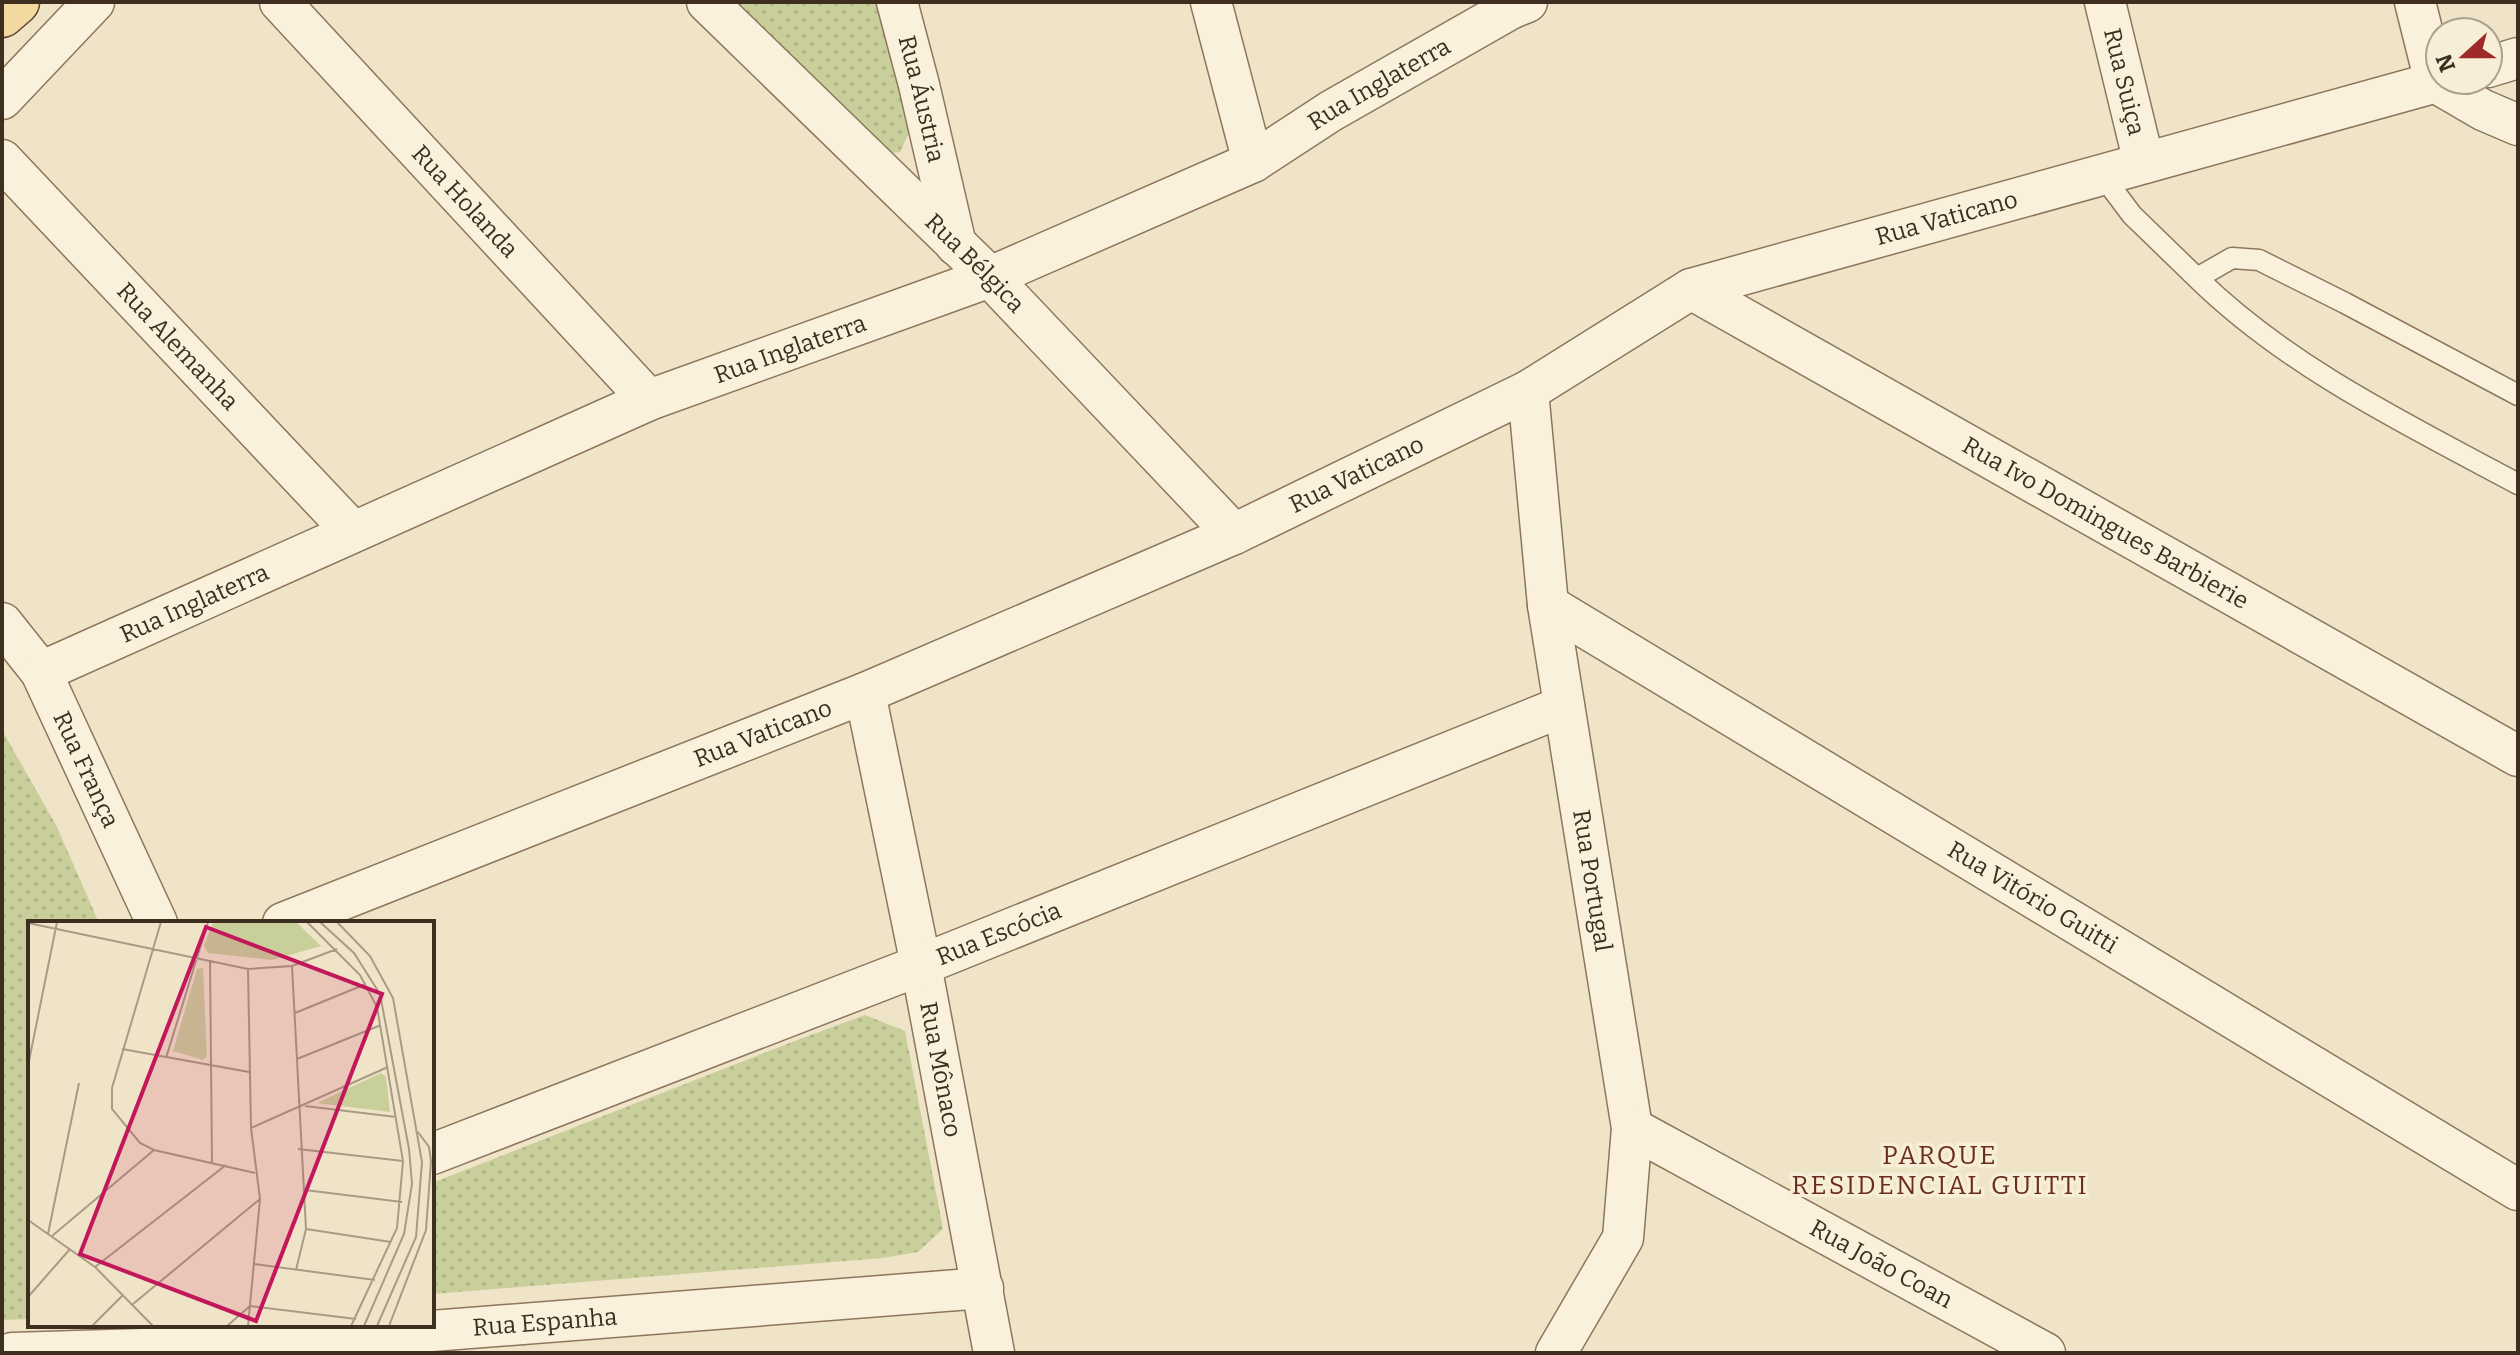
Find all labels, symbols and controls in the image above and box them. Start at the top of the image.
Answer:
north arrow [2424,16,2504,96]
street label: Rua Suiça [2098,25,2151,138]
street label: Rua Áustria [892,32,950,165]
street label: Rua Inglaterra [1303,32,1455,136]
text: N [2430,50,2461,76]
street label: Rua Holanda [406,140,524,263]
street label: Rua Vaticano [1872,185,2021,251]
street label: Rua Bélgica [919,208,1030,318]
street label: Rua Alemanha [111,277,244,416]
street label: Rua Inglaterra [710,309,870,389]
street label: Rua Vaticano [1285,430,1428,519]
street label: Rua Ivo Domingues Barbierie [1958,431,2253,615]
street label: Rua Inglaterra [116,558,273,649]
street label: Rua Vaticano [690,694,836,773]
street label: Rua França [47,707,125,832]
street label: Rua Portugal [1567,808,1617,954]
street label: Rua Vitório Guitti [1943,835,2123,959]
street label: Rua Escócia [932,896,1065,971]
inset map [28,921,434,1327]
street label: Rua Mônaco [914,1000,967,1139]
district label: PARQUE RESIDENCIAL GUITTI [1791,1140,2089,1201]
street label: Rua João Coan [1805,1214,1958,1314]
street label: Rua Espanha [472,1303,618,1342]

